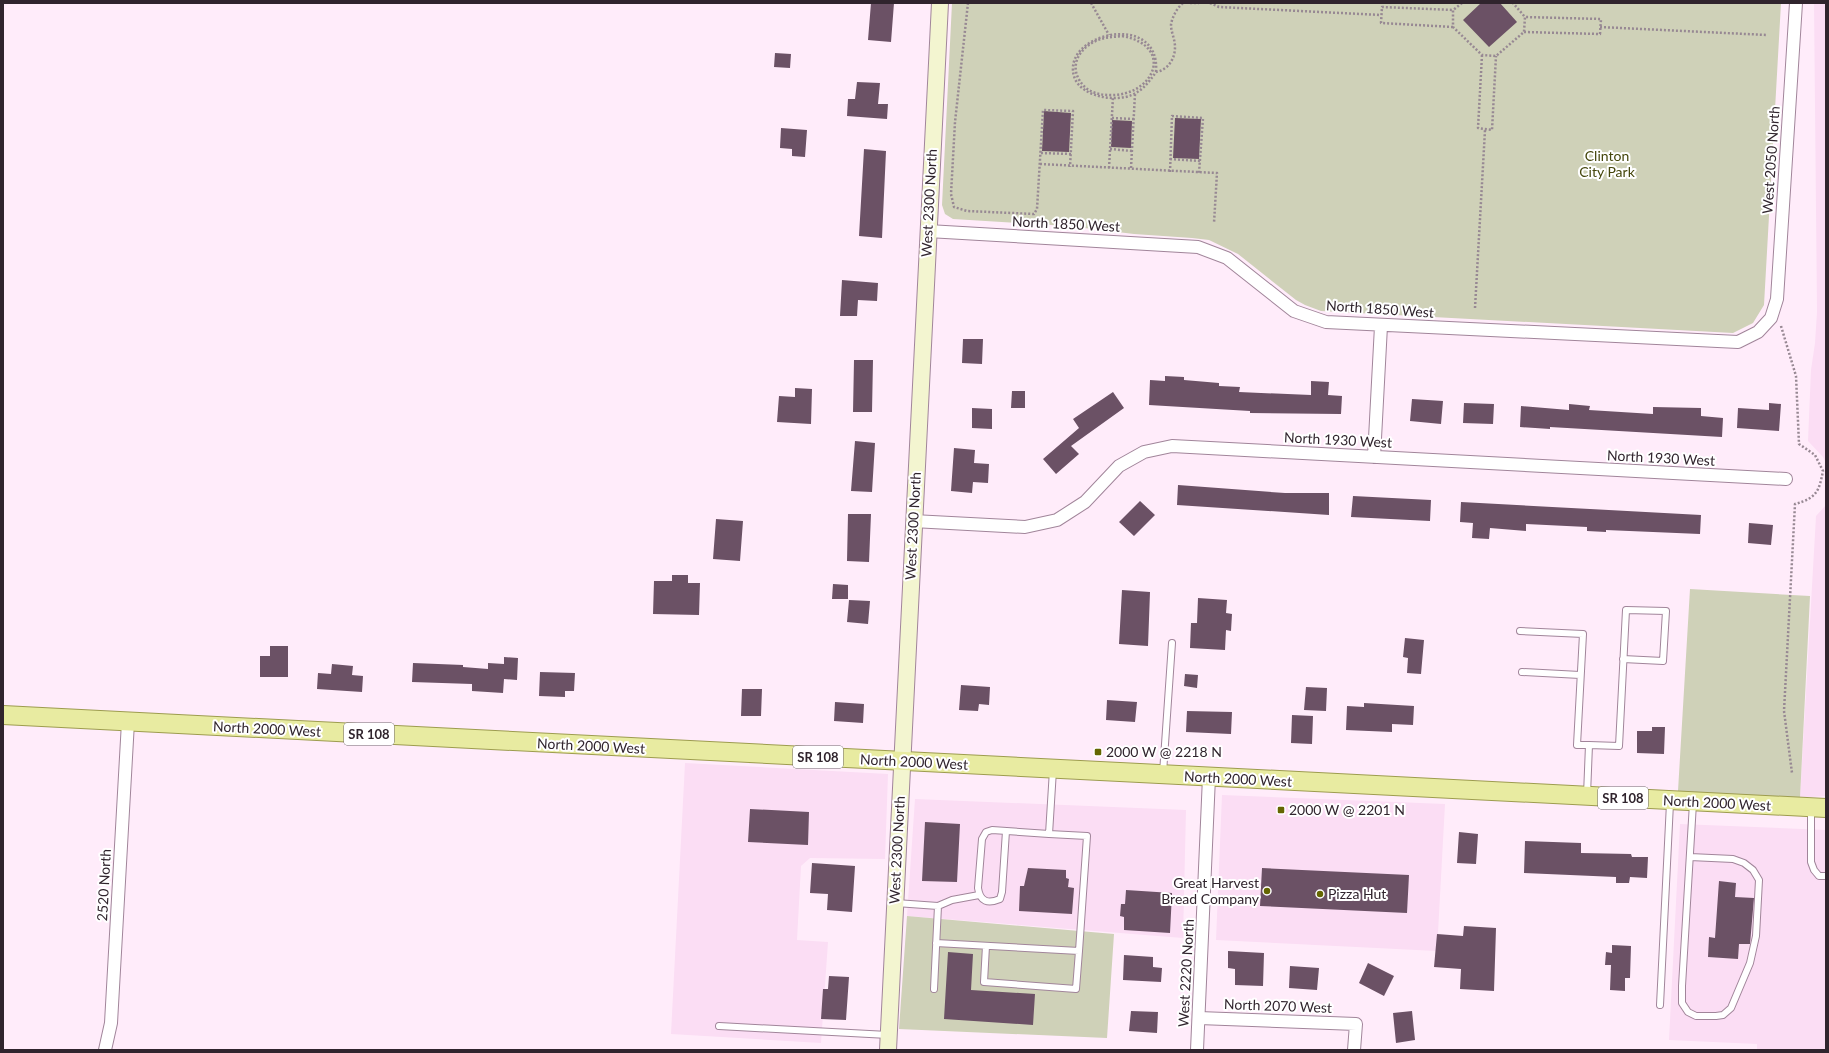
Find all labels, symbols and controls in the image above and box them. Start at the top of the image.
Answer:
street label: West 2050 North [1758,105,1783,215]
park label: Clinton City Park [1579,147,1636,180]
street label: West 2300 North [917,149,940,257]
street label: North 1850 West [1012,212,1120,235]
street label: North 1850 West [1326,296,1434,321]
street label: North 1930 West [1284,428,1392,451]
street label: North 1930 West [1607,446,1715,469]
street label: West 2300 North [901,472,924,580]
street label: North 2000 West [213,717,321,740]
road number: SR 108 [344,723,394,745]
street label: North 2000 West [537,734,645,757]
place label: 2000 W @ 2218 N [1106,743,1222,760]
road number: SR 108 [793,746,843,768]
marker: 2000 W @ 2218 N [1093,747,1103,757]
street label: North 2000 West [860,750,968,773]
street label: North 2000 West [1184,767,1292,790]
road number: SR 108 [1598,787,1648,809]
street label: North 2000 West [1663,791,1771,814]
street label: West 2300 North [885,796,908,904]
place label: 2000 W @ 2201 N [1289,801,1405,818]
marker: 2000 W @ 2201 N [1276,805,1286,815]
street label: 2520 North [93,848,114,922]
place label: Great Harvest Bread Company [1161,874,1260,907]
place label: Pizza Hut [1328,885,1386,902]
marker: Great Harvest Bread Company [1262,886,1272,896]
marker: Pizza Hut [1315,889,1325,899]
street label: West 2220 North [1174,919,1197,1027]
street label: North 2070 West [1224,995,1332,1016]

